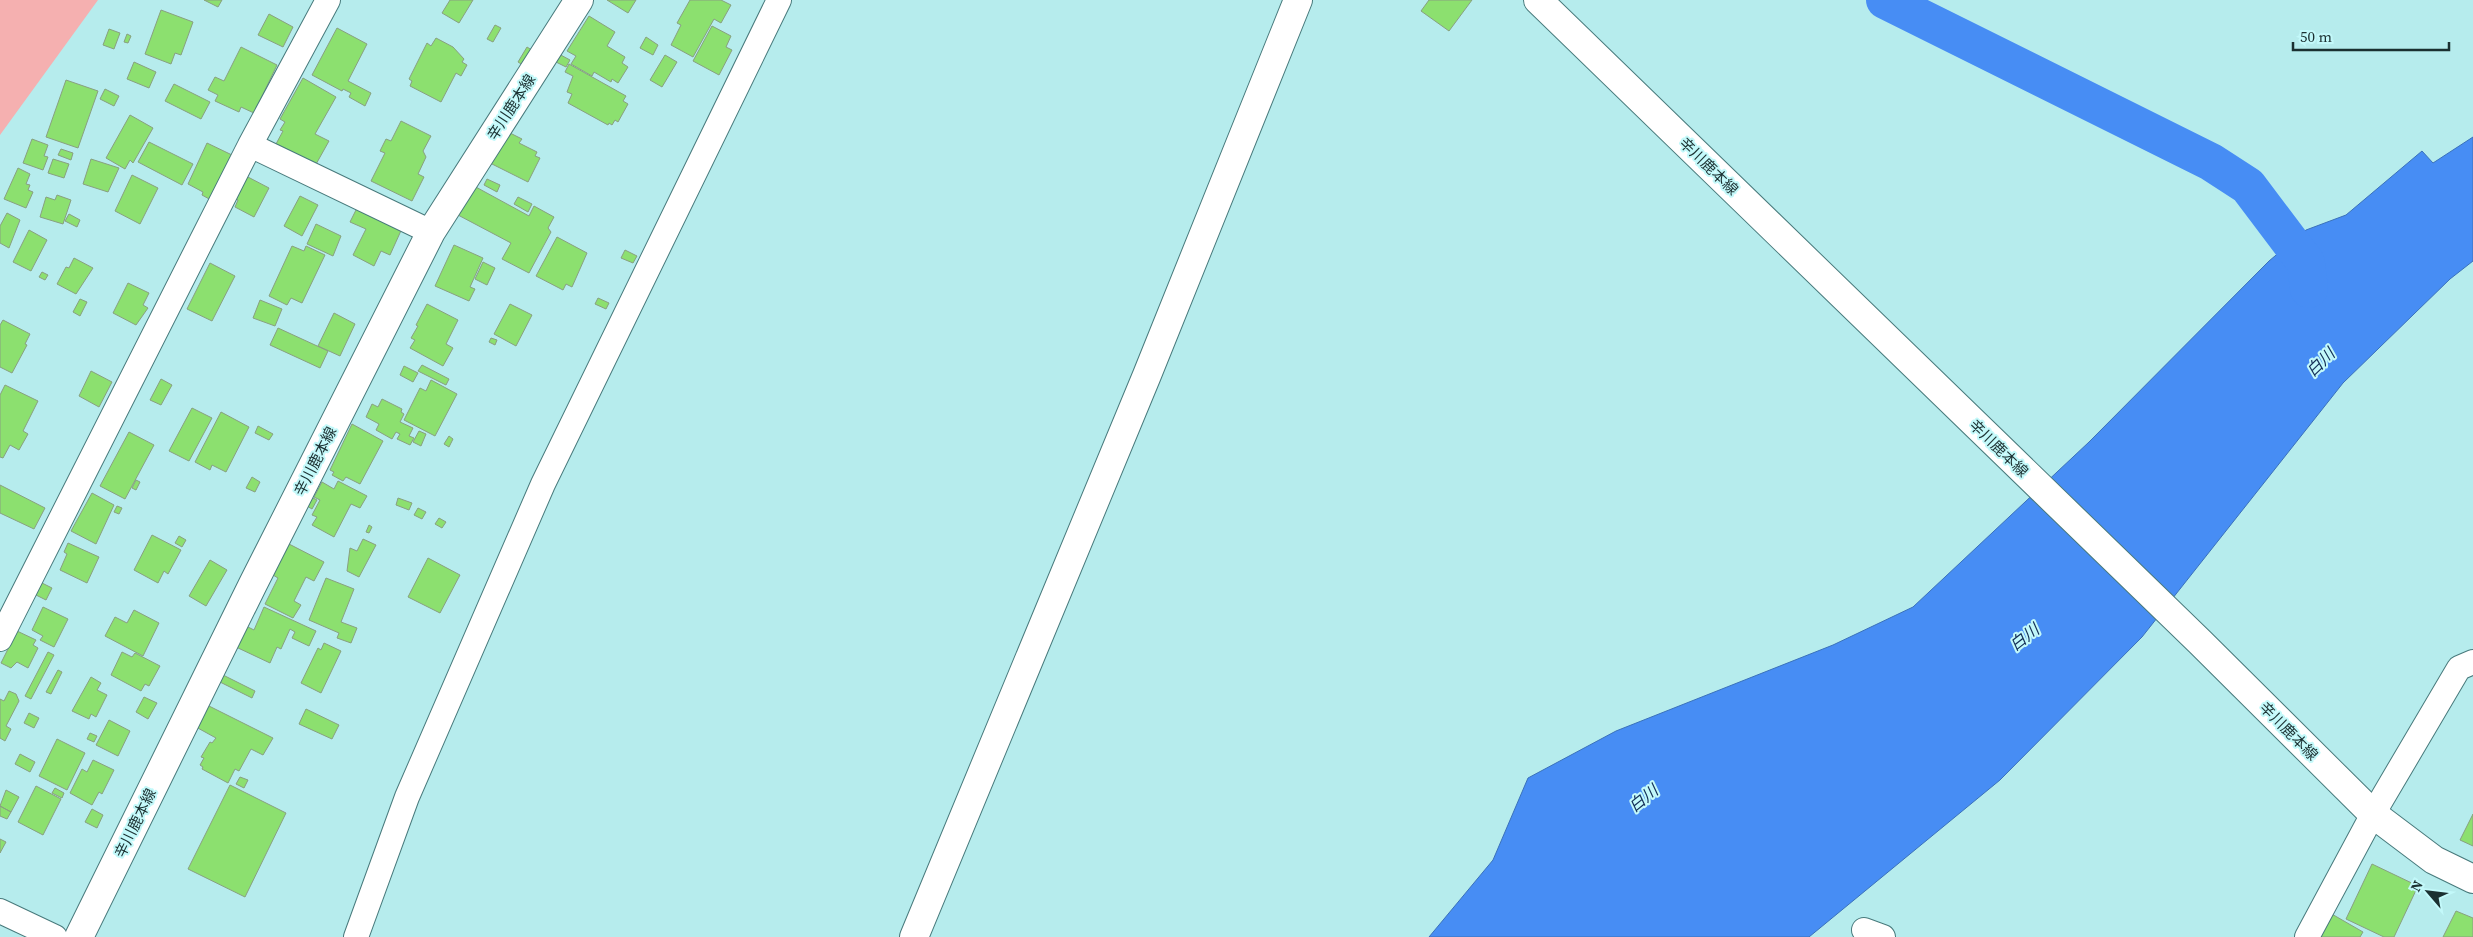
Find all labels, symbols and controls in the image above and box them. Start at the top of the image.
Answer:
scale bar [2293,20,2449,52]
text: 50 m [2300,26,2332,47]
street label: 辛川鹿本線 [482,70,540,144]
street label: 辛川鹿本線 [1675,132,1743,200]
water label: 白川 [2301,342,2341,381]
street label: 辛川鹿本線 [1965,414,2033,482]
street label: 辛川鹿本線 [289,423,341,499]
water label: 白川 [2005,617,2045,656]
street label: 辛川鹿本線 [2255,697,2323,765]
water label: 白川 [1624,778,1664,817]
street label: 辛川鹿本線 [109,785,161,861]
north arrow [2403,867,2453,917]
text: N [2405,877,2428,895]

